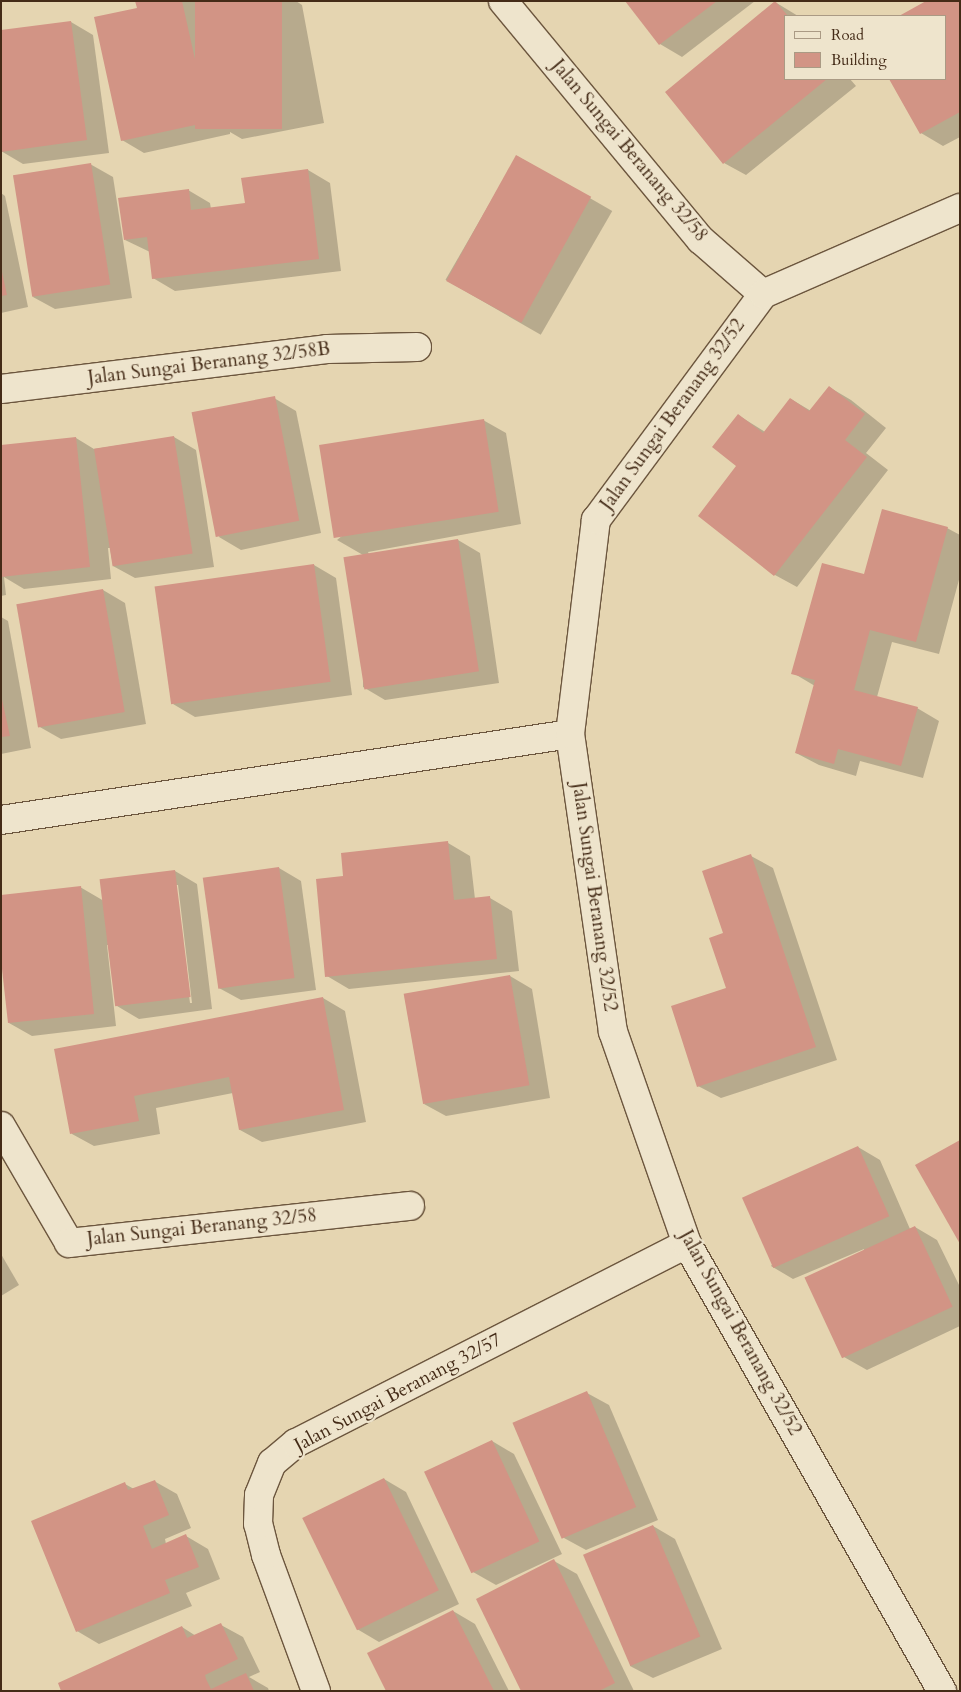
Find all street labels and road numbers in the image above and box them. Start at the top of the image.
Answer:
street label: Jalan Sungai Beranang 32/58 [546,55,712,247]
street label: Jalan Sungai Beranang 32/52 [596,315,750,515]
street label: Jalan Sungai Beranang 32/58B [87,338,331,390]
street label: Jalan Sungai Beranang 32/52 [567,781,621,1013]
street label: Jalan Sungai Beranang 32/58 [86,1205,318,1251]
street label: Jalan Sungai Beranang 32/52 [674,1226,806,1440]
street label: Jalan Sungai Beranang 32/57 [291,1329,505,1457]

